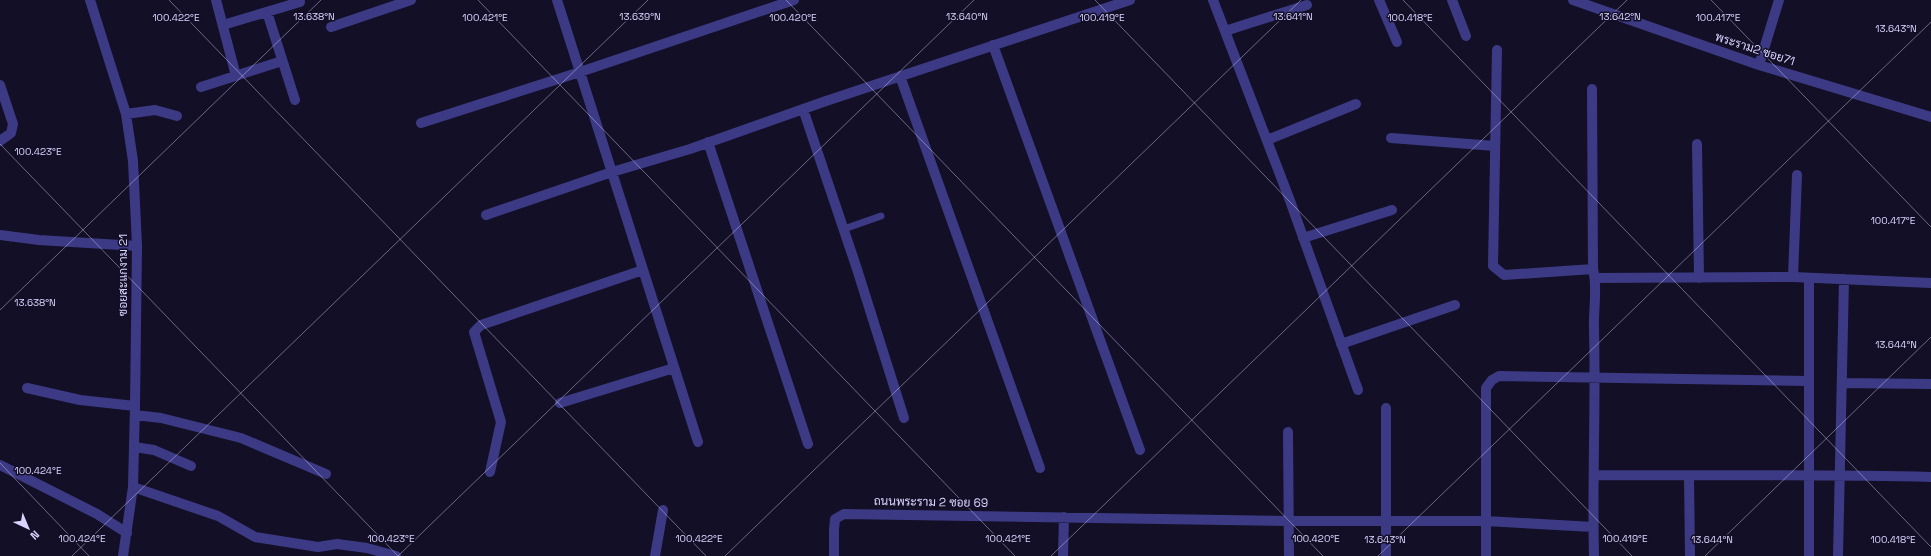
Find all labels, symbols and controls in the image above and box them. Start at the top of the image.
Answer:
text: 13.638°N [293,10,335,23]
text: 13.639°N [619,10,661,23]
text: 13.640°N [946,10,988,23]
text: 13.641°N [1273,10,1313,23]
text: 13.642°N [1599,10,1641,23]
text: 100.422°E [152,11,200,24]
text: 100.421°E [462,11,508,24]
text: 100.420°E [769,11,817,24]
text: 100.419°E [1079,11,1125,24]
text: 100.418°E [1387,11,1433,24]
text: 100.417°E [1696,11,1741,24]
text: 13.643°N [1875,22,1917,35]
street label: พระราม2 ซอย71 [1713,29,1797,69]
text: 100.423°E [14,145,62,158]
text: 100.417°E [1871,214,1916,227]
street label: ซอยสะแกงาม 21 [115,234,131,316]
text: 13.638°N [14,296,56,309]
text: 13.644°N [1875,338,1917,351]
text: 100.424°E [14,464,62,477]
street label: ถนนพระราม 2 ซอย 69 [874,493,988,511]
north arrow [8,508,48,548]
text: N [27,528,42,543]
text: 100.424°E [58,532,106,545]
text: 100.423°E [367,532,415,545]
text: 100.422°E [675,532,723,545]
text: 100.421°E [985,532,1031,545]
text: 100.420°E [1292,532,1340,545]
text: 100.419°E [1602,532,1648,545]
text: 13.643°N [1364,533,1406,546]
text: 13.644°N [1691,533,1733,546]
text: 100.418°E [1870,533,1916,546]

